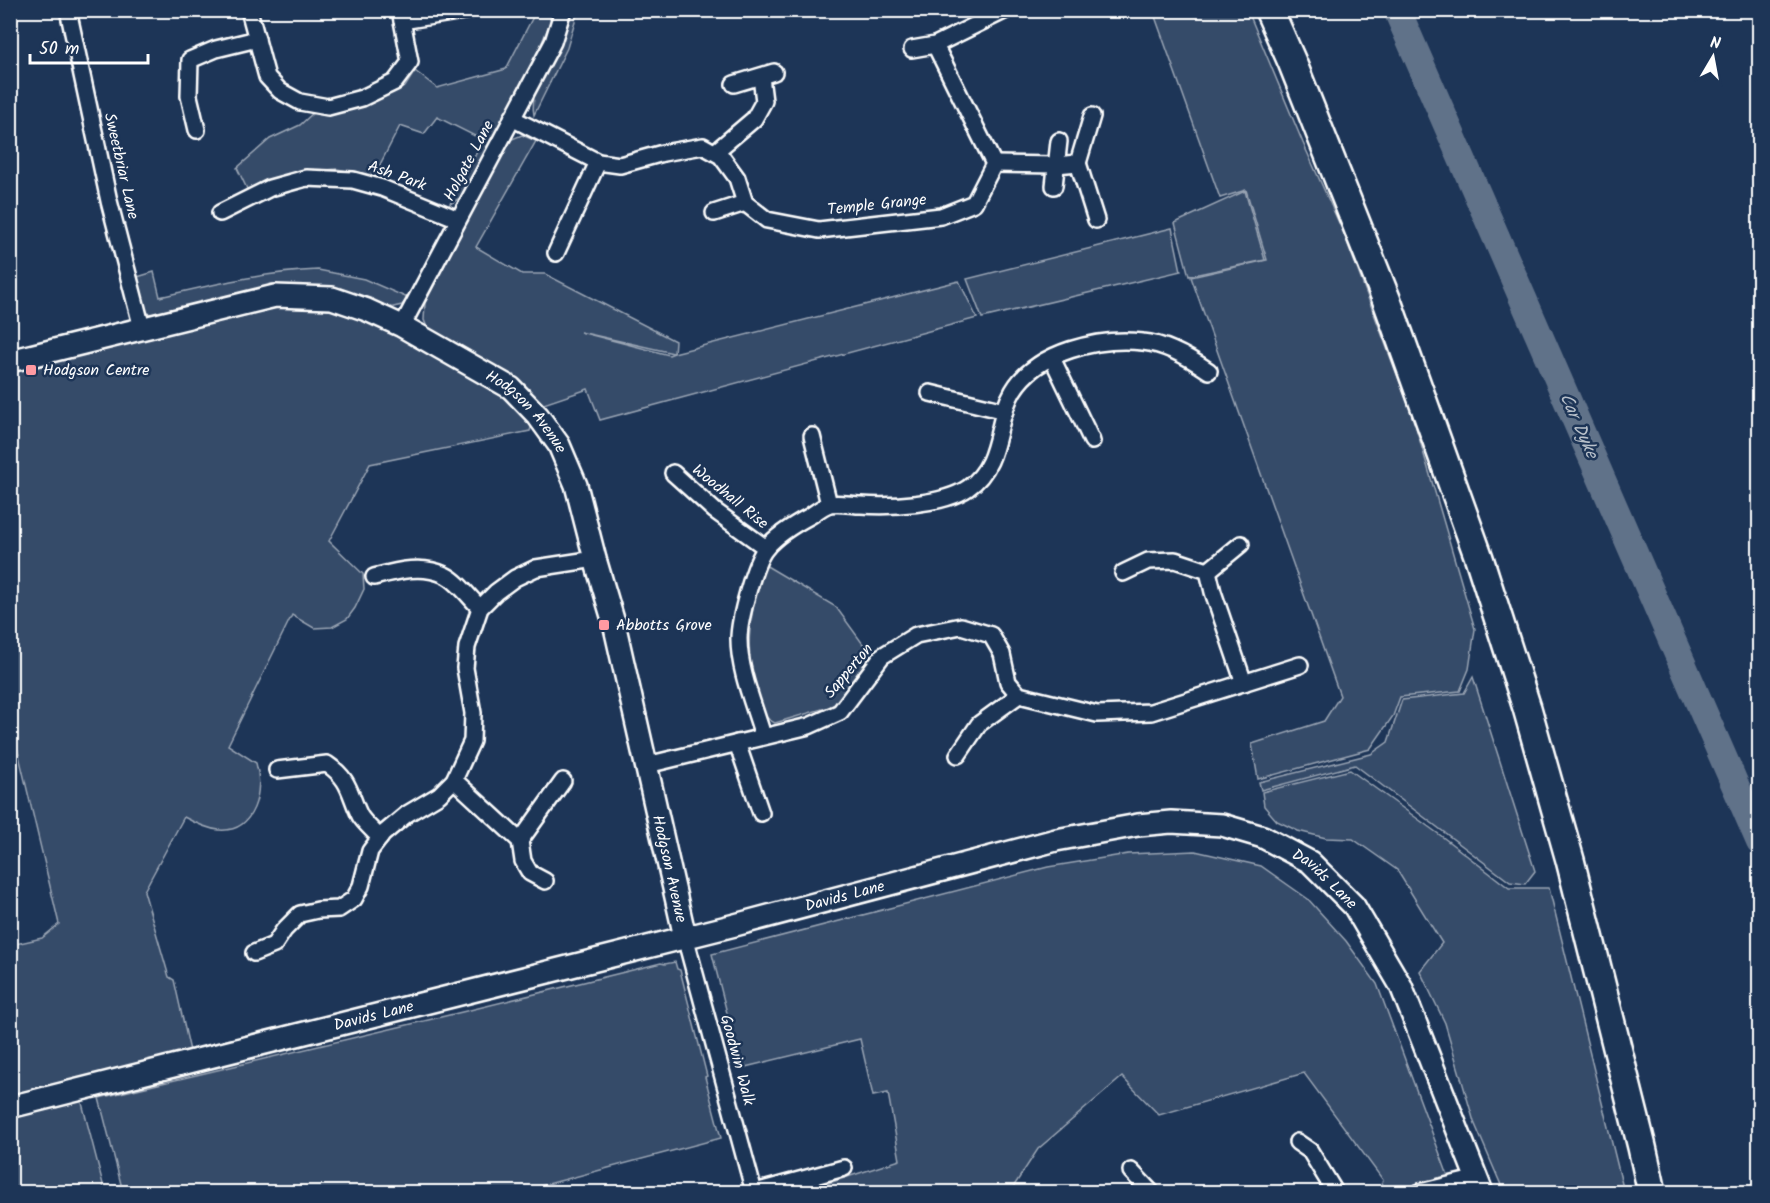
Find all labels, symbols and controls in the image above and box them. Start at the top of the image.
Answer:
scale bar [30,27,148,65]
north arrow [1683,27,1743,87]
text: N [1708,31,1722,57]
text: 50 m [39,35,79,64]
street label: Sweetbriar Lane [97,110,145,222]
street label: Holgate Lane [437,116,501,206]
street label: Ash Park [364,154,430,198]
street label: Temple Grange [826,187,928,223]
place label: Hodgson Centre [43,358,150,383]
marker: Hodgson Centre [24,363,38,377]
street label: Hodgson Avenue [481,363,573,457]
water label: Car Dyke [1551,389,1606,465]
street label: Woodhall Rise [686,458,774,536]
place label: Abbotts Grove [616,613,712,638]
marker: Abbotts Grove [597,618,611,632]
street label: Sapperton [818,638,880,704]
street label: Hodgson Avenue [645,812,694,925]
street label: Davids Lane [1287,842,1363,915]
street label: Davids Lane [802,873,887,918]
street label: Davids Lane [331,994,416,1038]
street label: Goodwin Walk [713,1012,761,1109]

